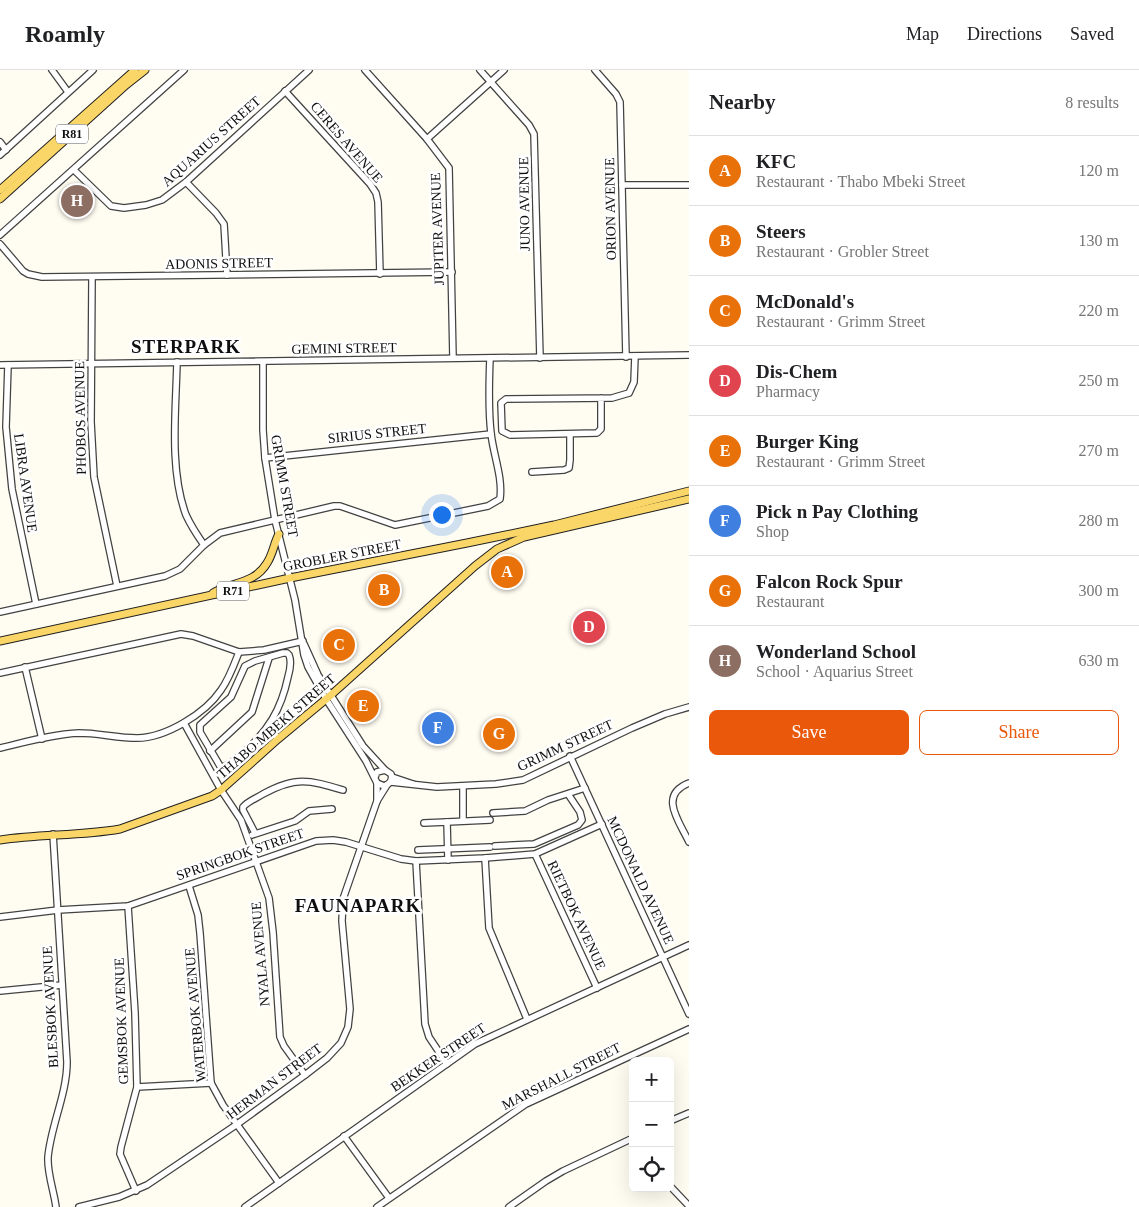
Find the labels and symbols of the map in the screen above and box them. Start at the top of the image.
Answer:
street label: AQUARIUS STREET [159,93,264,189]
street label: CERES AVENUE [307,99,386,186]
road number: R81 [56,124,88,144]
street label: JUNO AVENUE [516,157,533,251]
street label: ORION AVENUE [602,157,619,261]
street label: JUPITER AVENUE [428,172,447,286]
pin: H [61,182,93,220]
street label: ADONIS STREET [165,255,273,272]
district label: STERPARK [131,336,241,357]
street label: GEMINI STREET [291,340,397,357]
street label: PHOBOS AVENUE [72,361,89,475]
street label: SIRIUS STREET [327,421,428,446]
street label: LIBRA AVENUE [11,433,40,533]
street label: GRIMM STREET [268,434,301,539]
your location [429,502,455,528]
street label: GROBLER STREET [282,537,403,574]
pin: A [491,553,523,591]
pin: B [368,571,400,609]
road number: R71 [217,582,249,600]
pin: D [573,608,605,646]
pin: C [323,626,355,664]
street label: THABO MBEKI STREET [214,671,339,782]
pin: E [347,687,379,725]
pin: F [422,709,454,747]
pin: G [483,715,515,753]
street label: GRIMM STREET [515,717,616,774]
street label: MCDONALD AVENUE [604,814,677,947]
street label: SPRINGBOK STREET [174,825,306,883]
street label: RIETBOK AVENUE [545,858,609,972]
district label: FAUNAPARK [295,895,421,916]
street label: NYALA AVENUE [248,901,273,1007]
street label: BLESBOK AVENUE [40,946,61,1068]
street label: WATERBOK AVENUE [182,947,209,1083]
street label: GEMSBOK AVENUE [112,957,131,1085]
street label: BEKKER STREET [388,1020,489,1095]
street label: HERMAN STREET [224,1040,325,1122]
street label: MARSHALL STREET [499,1040,624,1113]

